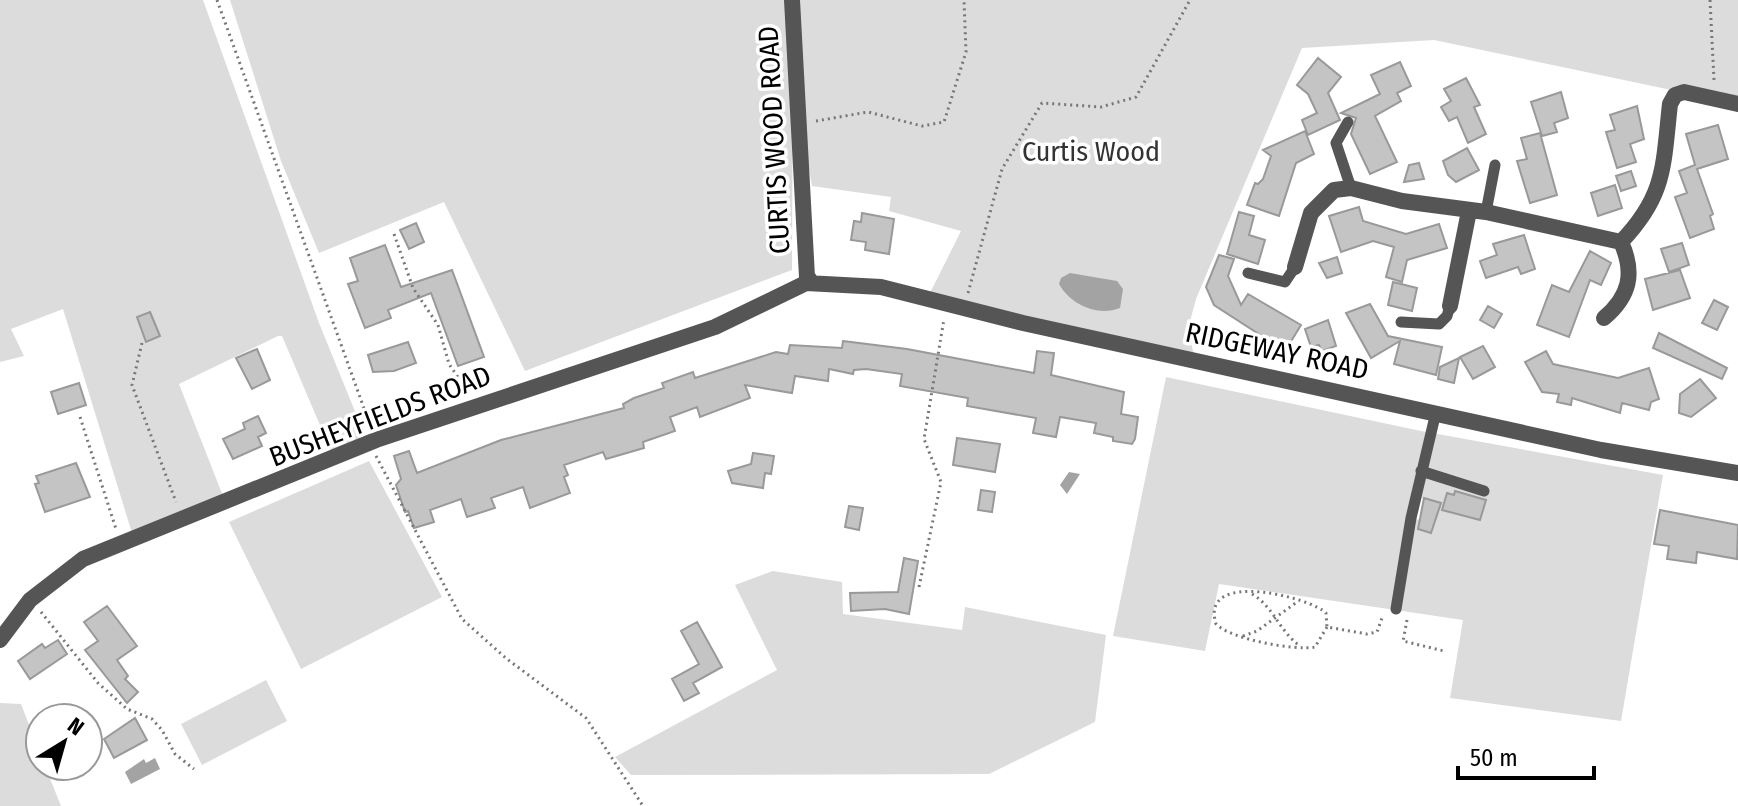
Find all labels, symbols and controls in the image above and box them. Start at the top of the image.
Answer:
street label: CURTIS WOOD ROAD [752,25,796,255]
park label: Curtis Wood [1022,135,1160,168]
street label: RIDGEWAY ROAD [1183,316,1371,386]
street label: BUSHEYFIELDS ROAD [265,359,495,473]
north arrow [24,702,104,782]
text: N [62,712,89,741]
scale bar [1458,730,1594,780]
text: 50 m [1470,744,1518,772]

